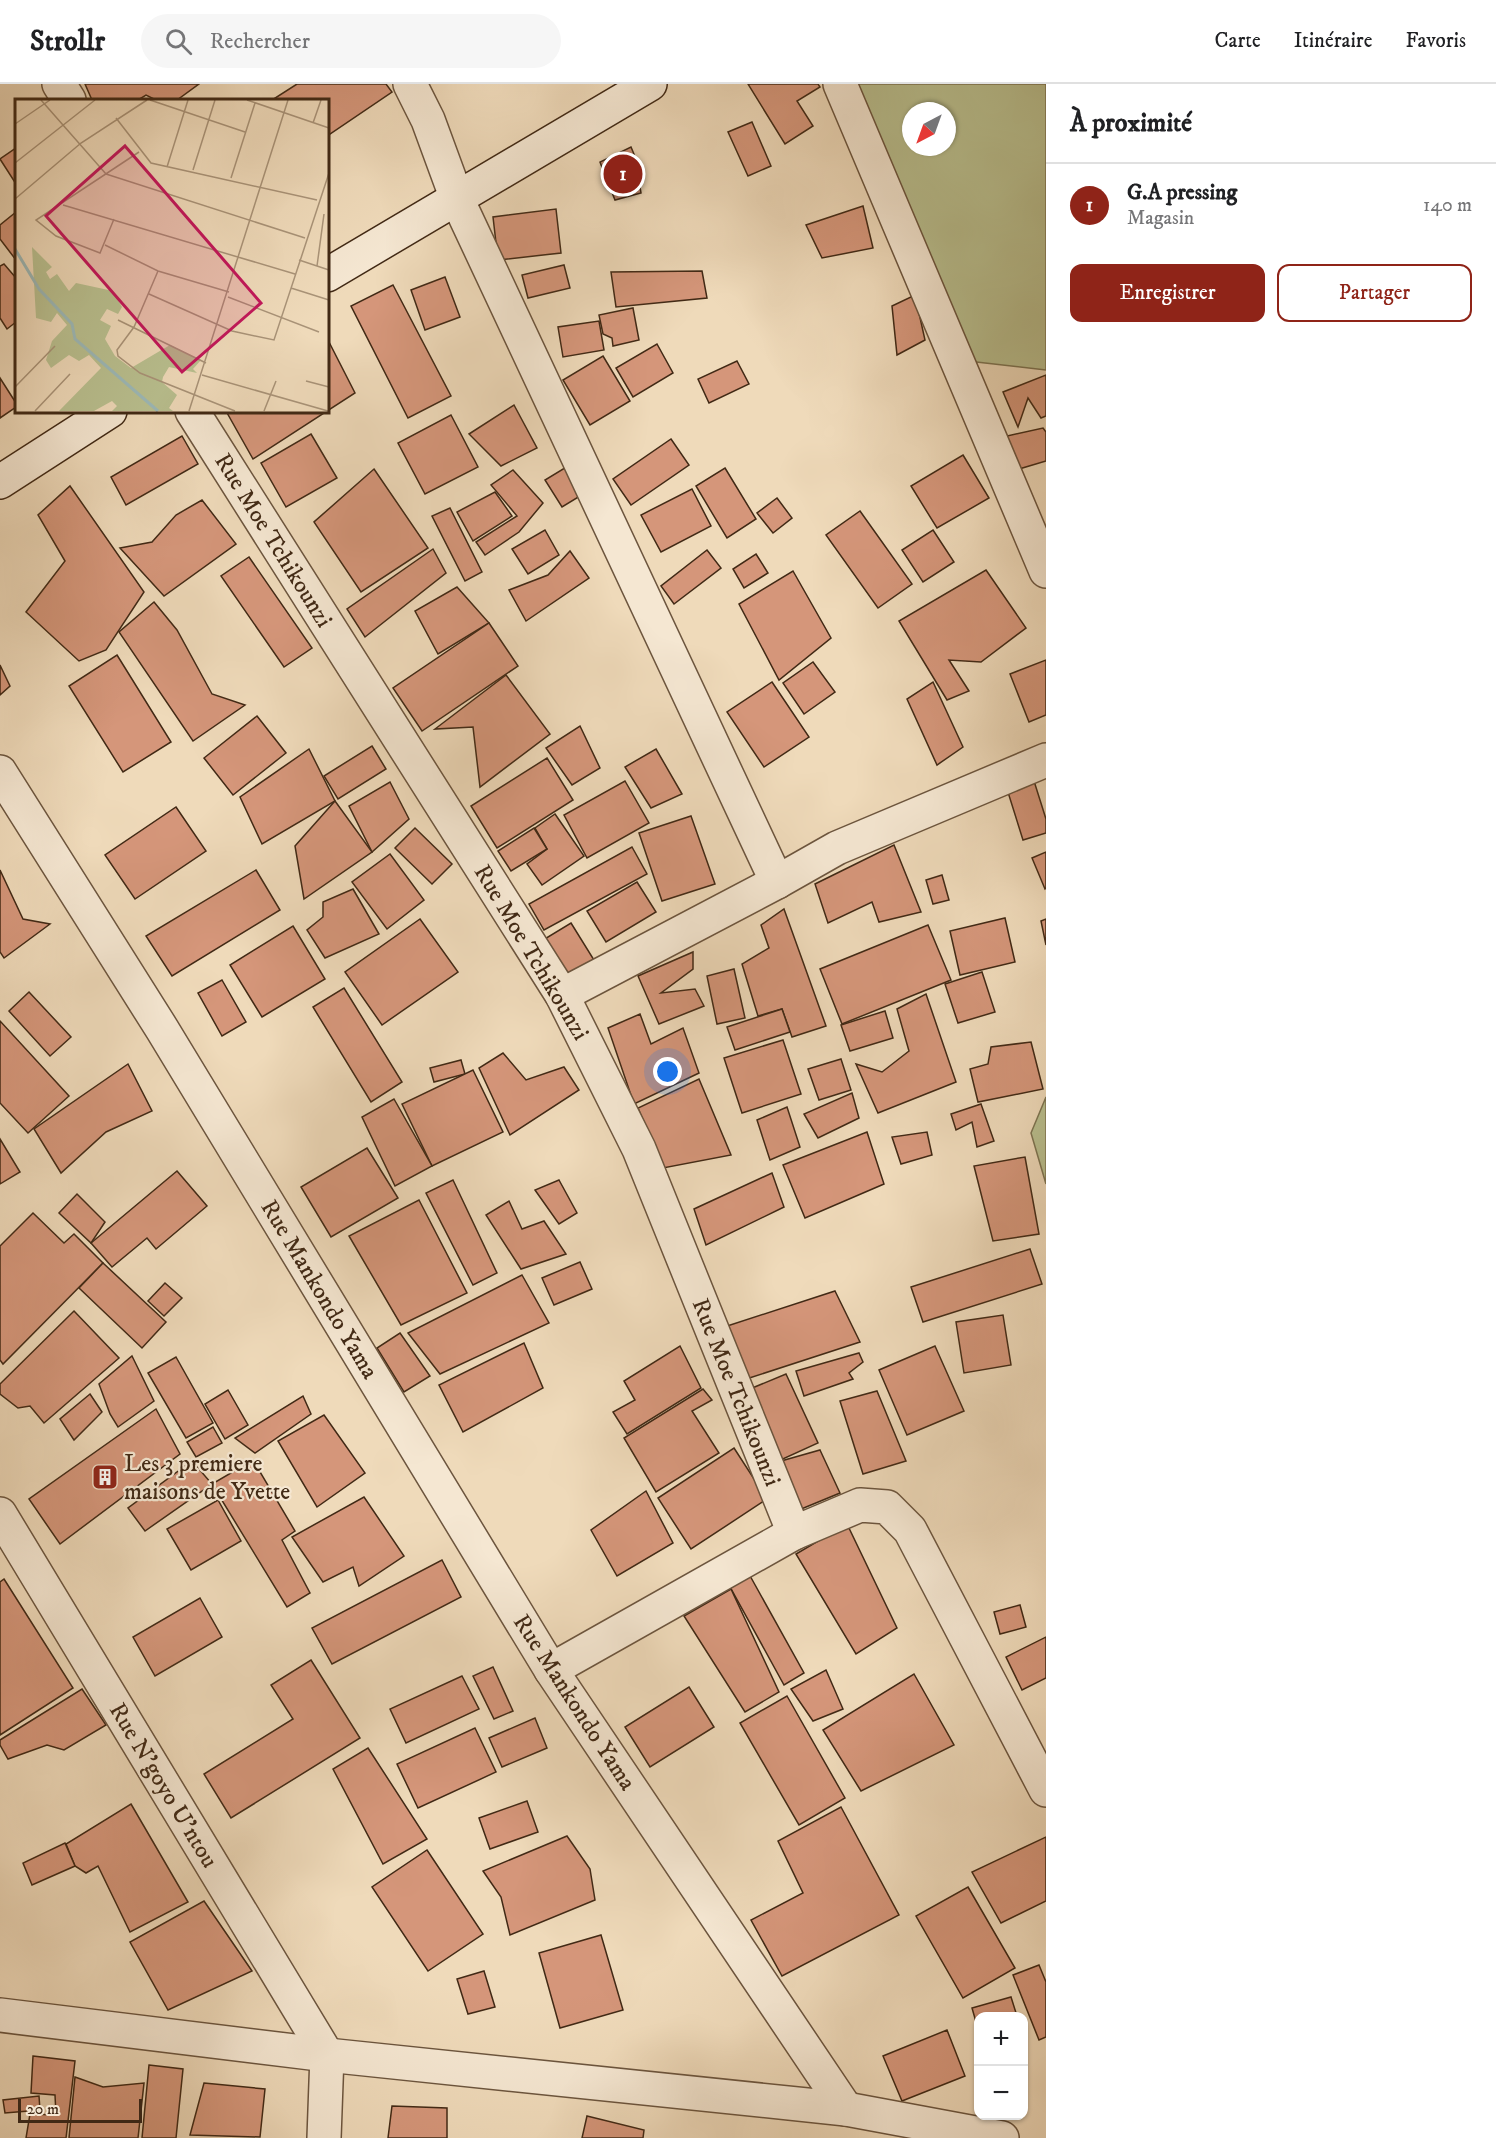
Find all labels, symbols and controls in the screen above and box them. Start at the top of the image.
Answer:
search box [141,14,561,68]
text: Strollr [30,24,105,59]
icon: search [162,25,195,58]
text: Rechercher [210,28,310,55]
text: Carte [1215,28,1261,54]
text: Itinéraire [1294,28,1372,54]
text: Favoris [1405,28,1466,54]
inset map [15,99,328,412]
north arrow [902,102,956,156]
text: À proximité [1070,107,1192,140]
pin: 1 [604,152,642,196]
text: G.A pressing [1127,179,1237,206]
text: 1 [1086,193,1093,218]
text: 140 m [1423,193,1472,218]
text: Magasin [1127,206,1194,231]
button: Enregistrer [1070,264,1265,322]
button: Partager [1277,264,1472,322]
street label: Rue Moe Tchikounzi [207,448,339,633]
street label: Rue Moe Tchikounzi [467,859,595,1046]
your location [653,1057,682,1086]
street label: Rue Mankondo Yama [254,1194,385,1385]
street label: Rue Moe Tchikounzi [685,1294,787,1491]
place label: Les 3 premiere maisons de Yvette [124,1449,290,1507]
building icon: Les 3 premiere maisons de Yvette [90,1462,120,1492]
street label: Rue Mankondo Yama [506,1609,643,1797]
street label: Rue N'goyo U'ntou [102,1697,224,1874]
map controls [974,2012,1028,2120]
button: + [974,2012,1028,2066]
button: − [974,2066,1028,2120]
scale bar [18,2096,142,2124]
text: 20 m [27,2099,59,2119]

